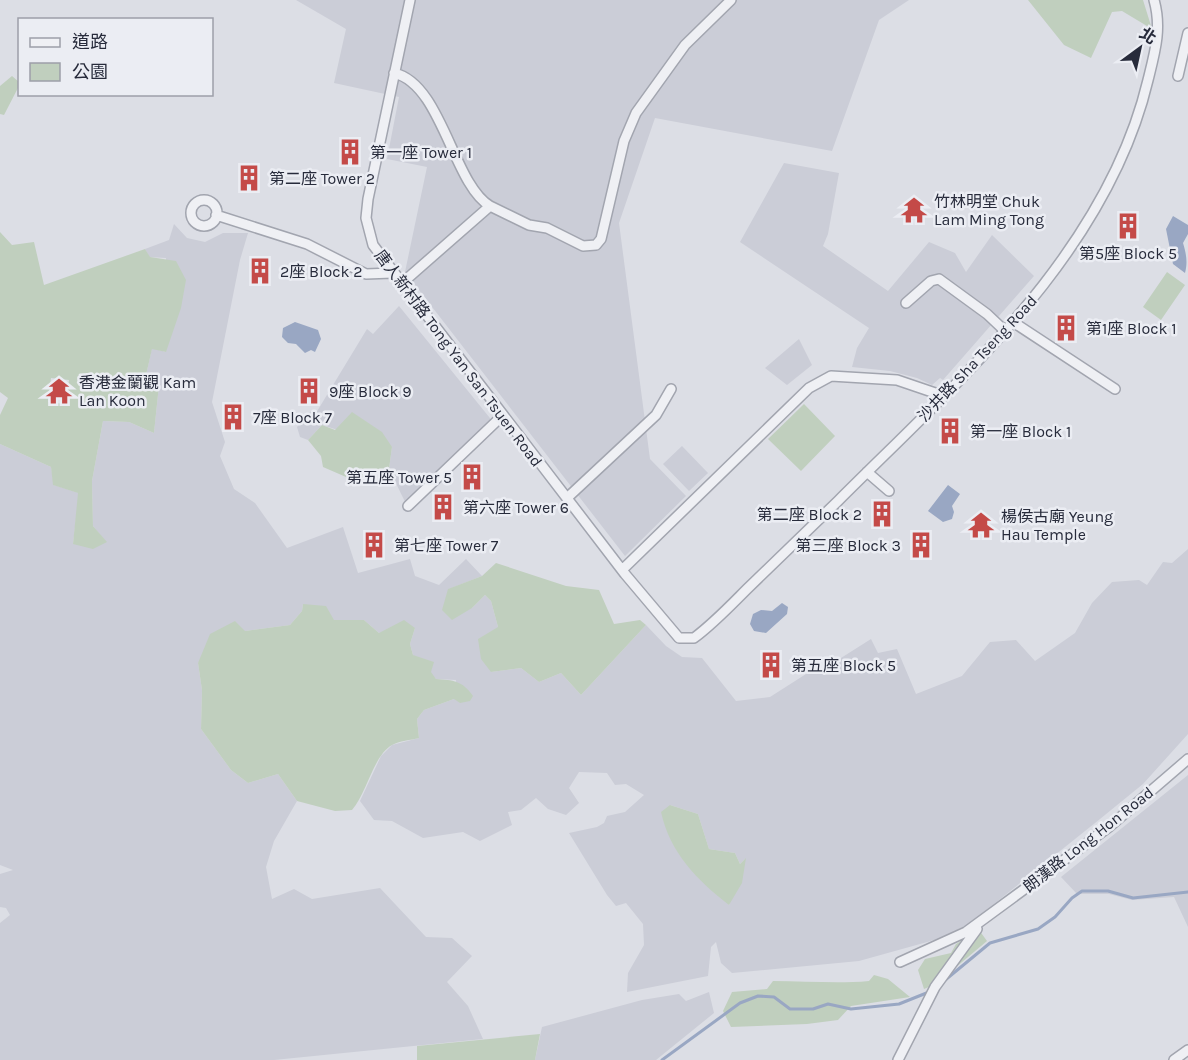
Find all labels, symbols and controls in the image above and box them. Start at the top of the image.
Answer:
legend [18,18,213,96]
north arrow [1110,18,1170,78]
text: 北 [1136,24,1160,48]
text: 道路 [72,31,108,53]
text: 公園 [72,61,108,83]
building icon: 第一座 Tower 1 [335,137,365,167]
place label: 第一座 Tower 1 [370,143,472,162]
building icon: 第二座 Tower 2 [234,163,264,193]
place label: 第二座 Tower 2 [269,169,375,188]
place label: 竹林明堂 Chuk Lam Ming Tong [934,192,1044,229]
temple icon: 竹林明堂 Chuk Lam Ming Tong [899,195,929,225]
building icon: 第5座 Block 5 [1113,211,1143,241]
place label: 第5座 Block 5 [1079,244,1177,263]
street label: 唐人新村路 Tong Yan San Tsuen Road [371,246,546,471]
building icon: 2座 Block 2 [245,256,275,286]
place label: 2座 Block 2 [280,262,363,281]
street label: 沙井路 Sha Tseng Road [914,291,1041,426]
building icon: 第1座 Block 1 [1051,313,1081,343]
place label: 第1座 Block 1 [1086,319,1177,338]
place label: 香港金蘭觀 Kam Lan Koon [79,373,196,410]
temple icon: 香港金蘭觀 Kam Lan Koon [44,376,74,406]
building icon: 9座 Block 9 [294,376,324,406]
place label: 9座 Block 9 [329,382,412,401]
building icon: 7座 Block 7 [218,402,248,432]
place label: 7座 Block 7 [253,408,333,427]
building icon: 第一座 Block 1 [935,416,965,446]
place label: 第一座 Block 1 [970,422,1071,441]
building icon: 第五座 Tower 5 [457,462,487,492]
place label: 第五座 Tower 5 [346,468,452,487]
building icon: 第六座 Tower 6 [428,492,458,522]
place label: 第六座 Tower 6 [463,498,569,517]
building icon: 第二座 Block 2 [867,499,897,529]
place label: 第二座 Block 2 [757,505,862,524]
place label: 楊侯古廟 Yeung Hau Temple [1001,507,1113,544]
temple icon: 楊侯古廟 Yeung Hau Temple [966,510,996,540]
building icon: 第七座 Tower 7 [359,530,389,560]
building icon: 第三座 Block 3 [906,530,936,560]
place label: 第七座 Tower 7 [394,536,499,555]
place label: 第三座 Block 3 [796,536,901,555]
building icon: 第五座 Block 5 [756,650,786,680]
place label: 第五座 Block 5 [791,656,896,675]
street label: 朗漢路 Long Hon Road [1019,783,1157,896]

